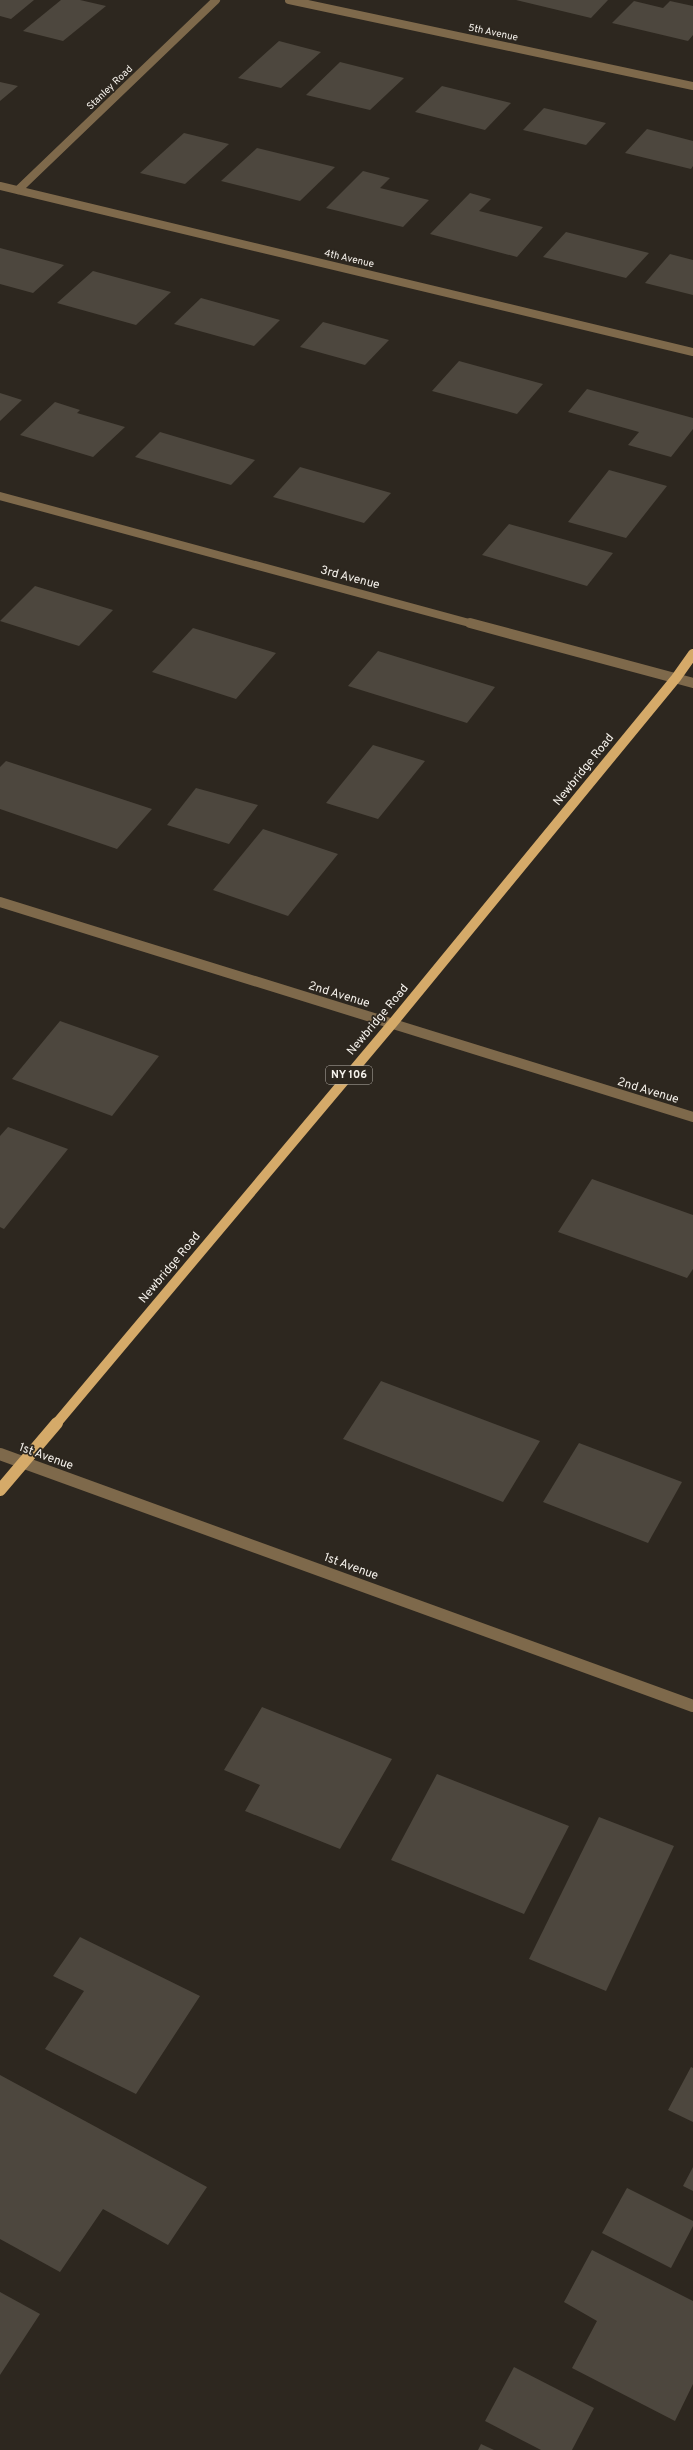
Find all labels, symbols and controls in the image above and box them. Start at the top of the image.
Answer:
street label: 5th Avenue [467,21,519,45]
street label: Stanley Road [84,63,136,113]
street label: 4th Avenue [323,247,375,271]
street label: 3rd Avenue [319,562,381,594]
street label: Newbridge Road [550,731,618,809]
street label: 2nd Avenue [306,978,372,1012]
street label: Newbridge Road [343,981,413,1059]
road number: NY 106 [326,1066,372,1084]
street label: 2nd Avenue [615,1074,681,1108]
street label: Newbridge Road [135,1229,205,1307]
street label: 1st Avenue [17,1440,75,1474]
street label: 1st Avenue [322,1550,380,1584]

